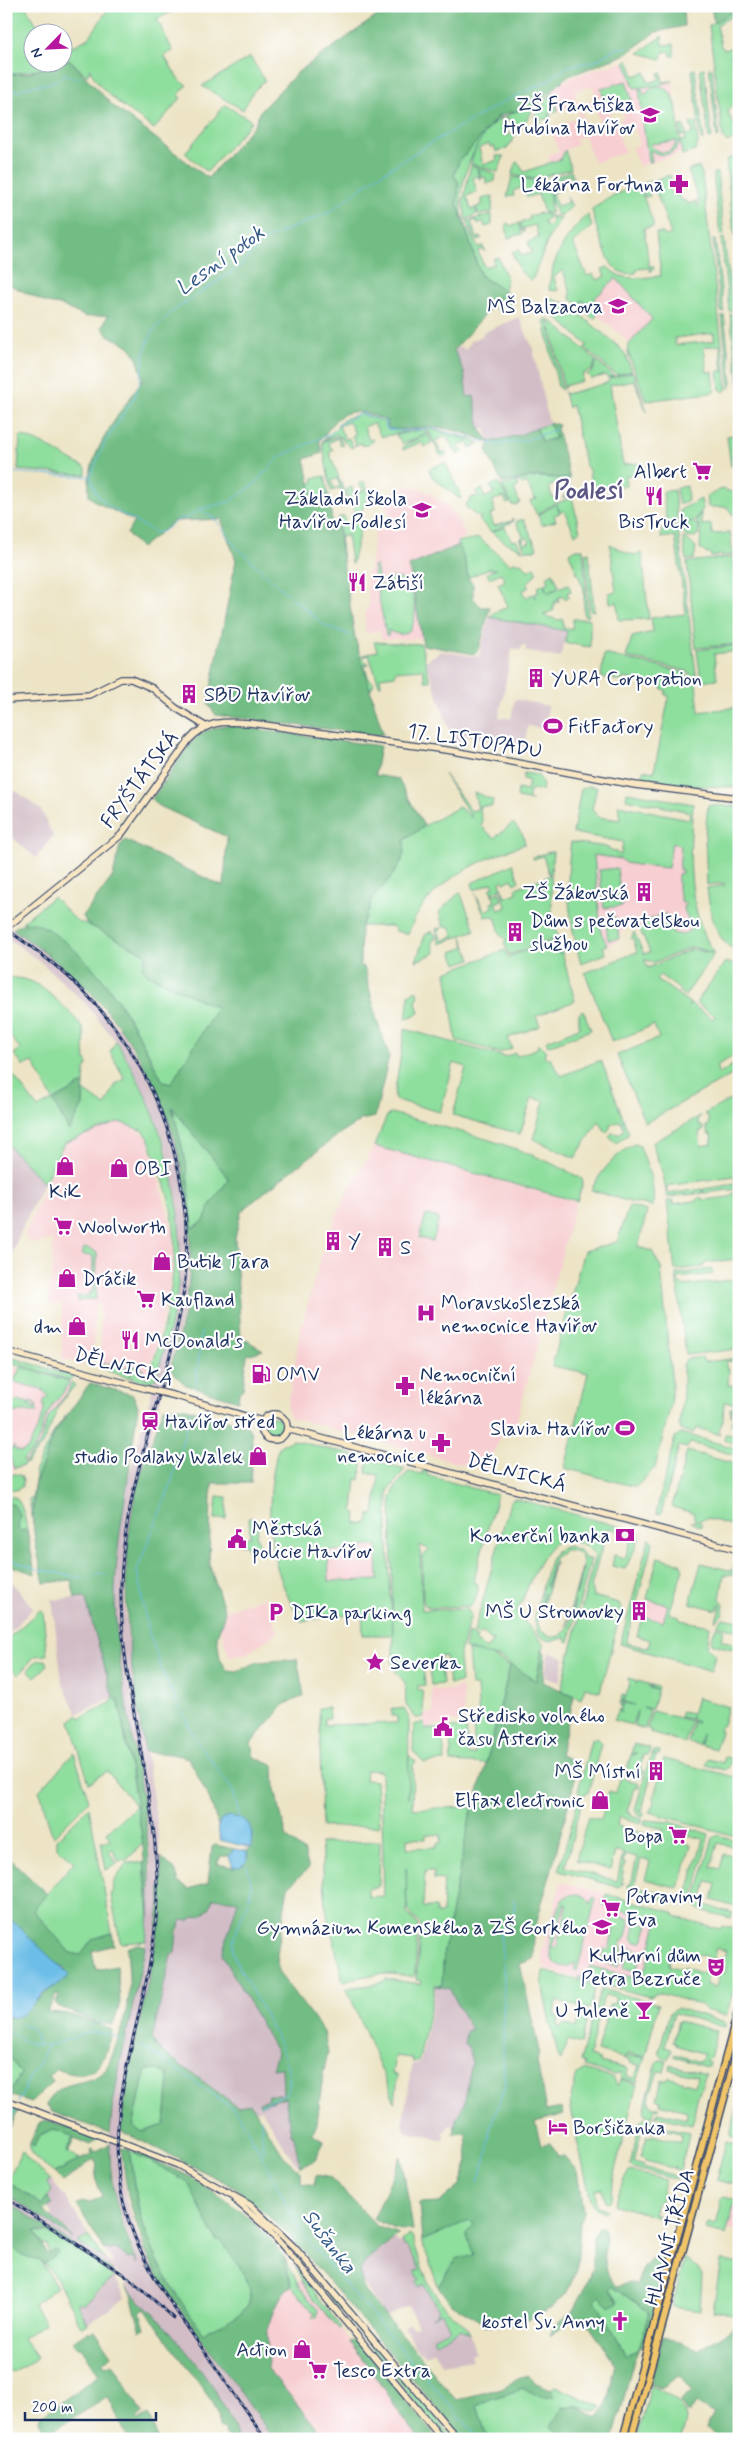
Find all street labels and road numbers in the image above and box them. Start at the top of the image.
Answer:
street label: 17. LISTOPADU [406,718,544,765]
street label: FRYŠTÁTSKÁ [95,726,186,834]
street label: DĚLNICKÁ [71,1341,176,1394]
street label: DĚLNICKÁ [464,1447,569,1500]
street label: HLAVNÍ TŘÍDA [639,2166,702,2309]

